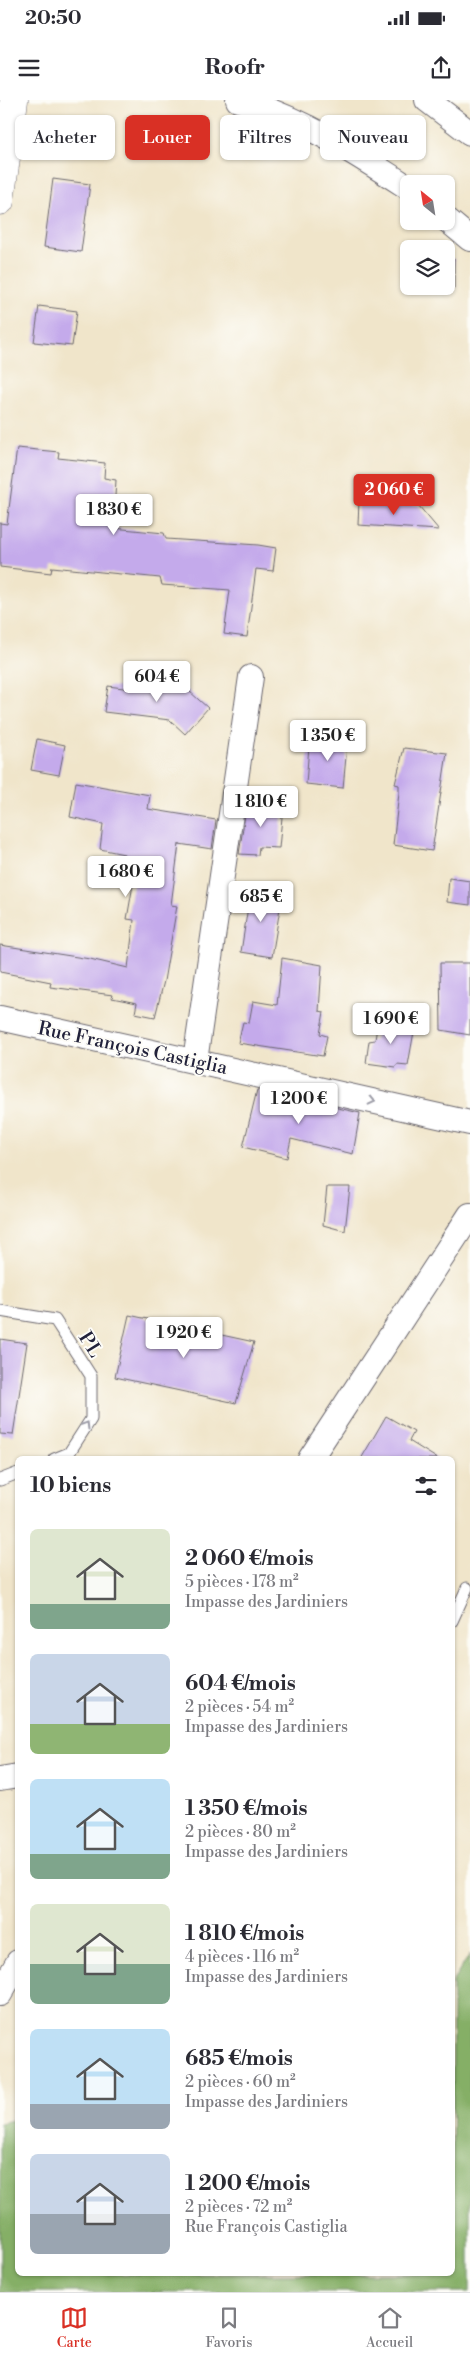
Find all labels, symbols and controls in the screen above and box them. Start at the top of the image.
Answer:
text: 20:50 [25,6,82,30]
icon: menu [15,54,43,82]
text: Roofr [205,54,265,81]
icon: share [427,54,455,82]
chip: Acheter [15,115,115,160]
chip: Louer [125,115,210,160]
chip: Filtres [220,115,310,160]
chip: Nouveau [320,115,426,160]
north arrow [400,175,455,230]
map controls [400,175,455,295]
button: layers [400,240,455,295]
pin: 2 060 € [348,474,440,516]
text: 2 060 € [365,480,423,500]
pin: 1 830 € [68,494,160,536]
text: 1 830 € [87,500,141,520]
pin: 604 € [122,660,192,703]
text: 604 € [134,667,180,687]
pin: 1 350 € [282,720,374,762]
text: 1 350 € [301,726,355,746]
pin: 1 810 € [215,786,307,828]
text: 1 810 € [235,792,287,812]
pin: 1 680 € [80,856,172,898]
text: 1 680 € [98,862,154,882]
pin: 685 € [226,880,296,923]
text: 685 € [239,887,283,907]
pin: 1 690 € [345,1002,437,1045]
text: 1 690 € [363,1009,419,1029]
street label: Rue François Castiglia [36,1016,230,1080]
pin: 1 200 € [253,1082,345,1125]
text: 1 200 € [271,1089,327,1109]
one-way arrow [368,1095,377,1106]
pin: 1 920 € [138,1316,230,1359]
text: 1 920 € [157,1323,211,1343]
street label: PL [73,1327,107,1362]
one-way arrow [80,1422,90,1431]
icon: filters [412,1472,440,1500]
text: 10 biens [30,1473,111,1499]
text: 2 060 €/mois [185,1546,313,1572]
icon: home [70,1549,130,1609]
text: 5 pièces · 178 m² [185,1572,299,1592]
text: Impasse des Jardiniers [185,1592,348,1612]
text: 604 €/mois [185,1671,296,1697]
icon: home [70,1674,130,1734]
text: 2 pièces · 54 m² [185,1697,294,1717]
text: Impasse des Jardiniers [185,1717,348,1737]
text: 1 350 €/mois [185,1796,308,1822]
icon: home [70,1799,130,1859]
text: 2 pièces · 80 m² [185,1822,296,1842]
text: Impasse des Jardiniers [185,1842,348,1862]
text: 1 810 €/mois [185,1921,304,1947]
icon: home [70,1924,130,1984]
text: 4 pièces · 116 m² [185,1947,299,1967]
text: Impasse des Jardiniers [185,1967,348,1987]
text: 685 €/mois [185,2046,293,2072]
icon: home [70,2049,130,2109]
text: 2 pièces · 60 m² [185,2072,296,2092]
text: Impasse des Jardiniers [185,2092,348,2112]
text: 1 200 €/mois [185,2171,310,2197]
icon: home [70,2174,130,2234]
text: 2 pièces · 72 m² [185,2197,292,2217]
text: Rue François Castiglia [185,2217,348,2237]
tab: Carte [57,2304,92,2352]
tab: Favoris [206,2304,252,2352]
tab: Accueil [366,2304,413,2352]

